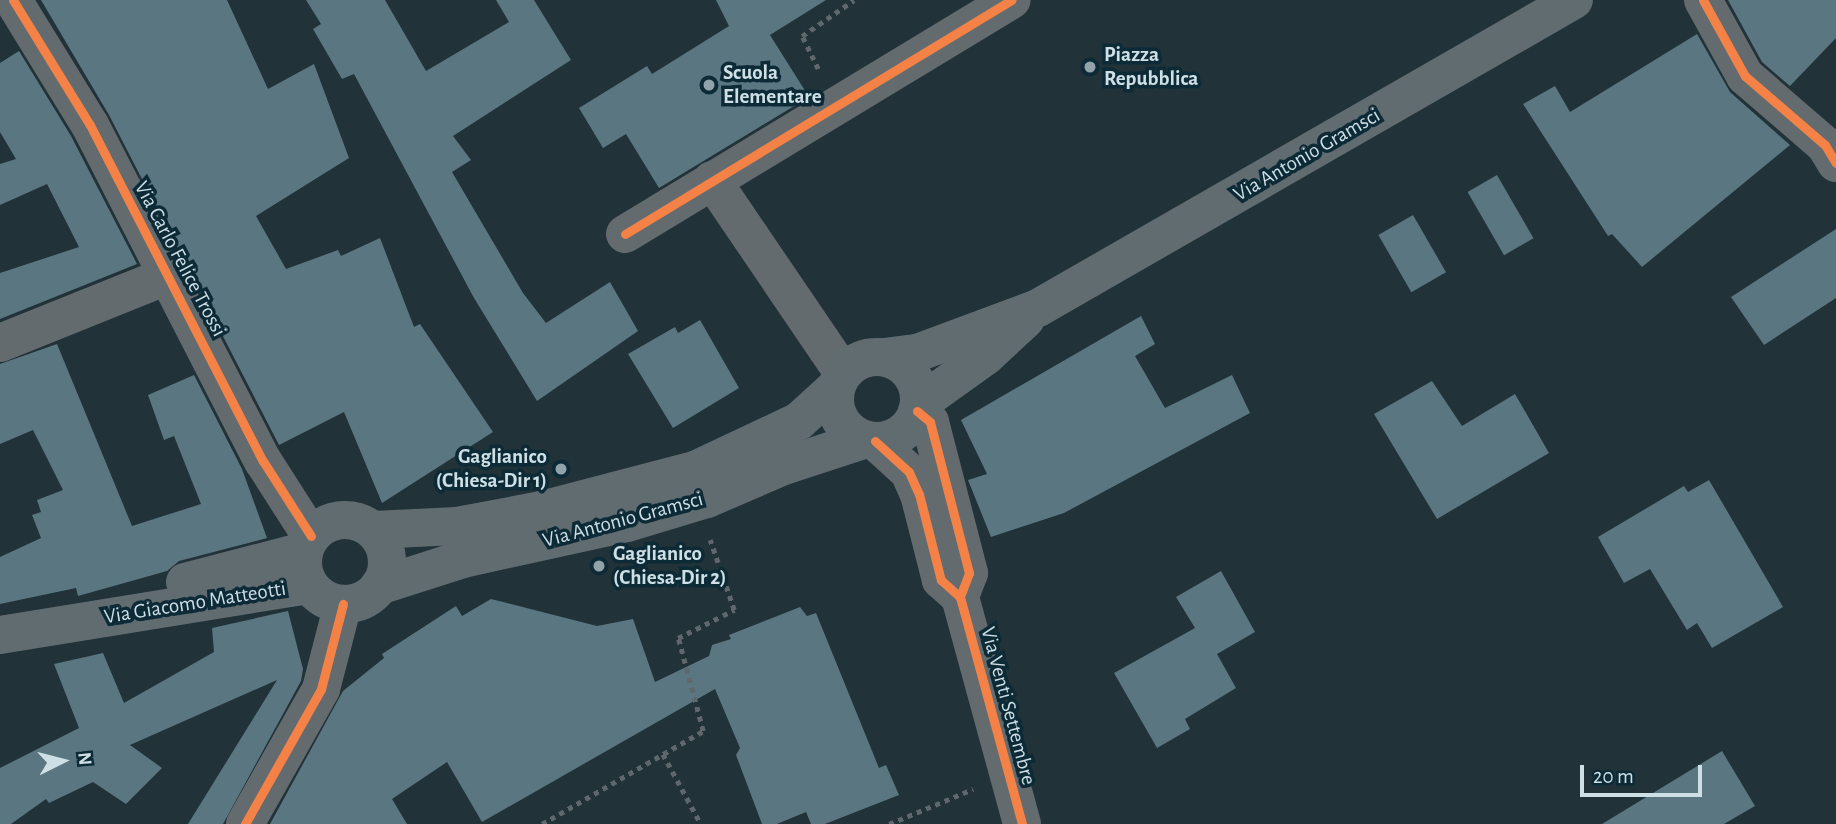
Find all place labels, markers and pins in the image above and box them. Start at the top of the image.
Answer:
place label: Piazza Repubblica [1104,42,1198,92]
marker: Piazza Repubblica [1082,59,1098,75]
place label: Scuola Elementare [723,60,822,110]
marker: Scuola Elementare [701,77,717,93]
place label: Gaglianico (Chiesa-Dir 1) [436,444,547,494]
marker: Gaglianico (Chiesa-Dir 1) [553,461,569,477]
place label: Gaglianico (Chiesa-Dir 2) [613,541,727,591]
marker: Gaglianico (Chiesa-Dir 2) [591,558,607,574]

